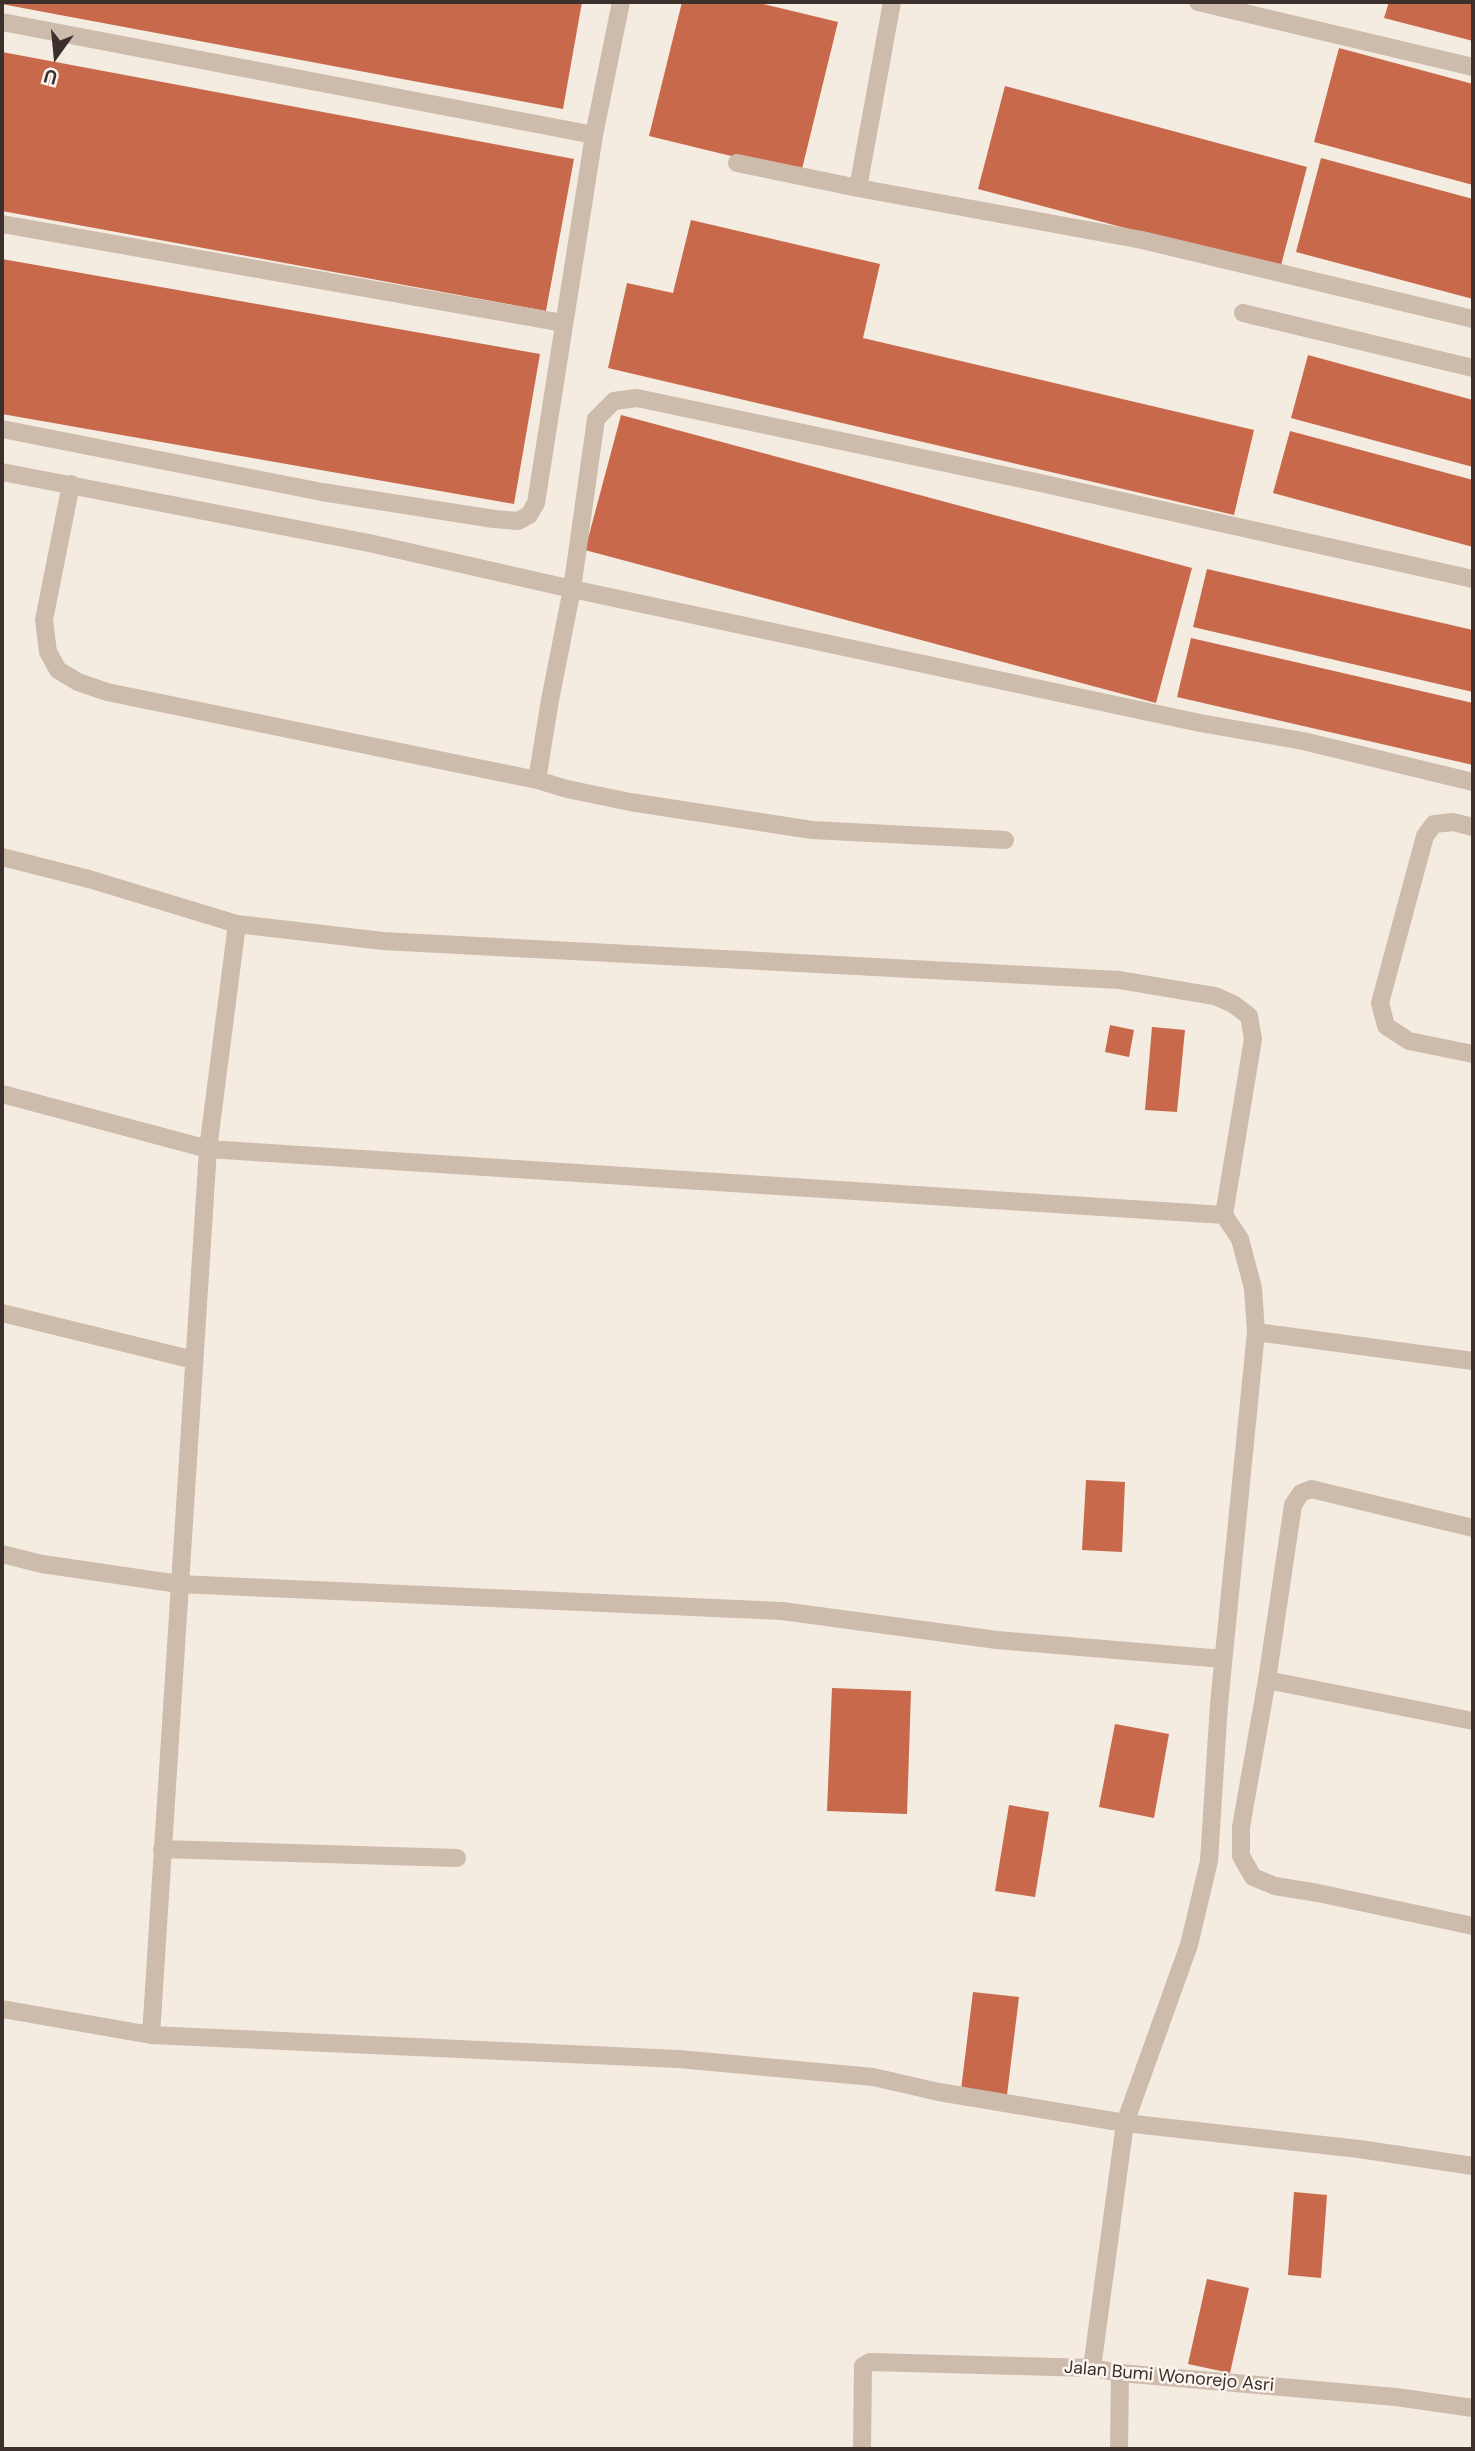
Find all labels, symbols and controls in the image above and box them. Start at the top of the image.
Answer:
north arrow [21,21,91,91]
text: U [41,63,60,91]
street label: Jalan Bumi Wonorejo Asri [1063,2357,1275,2397]

